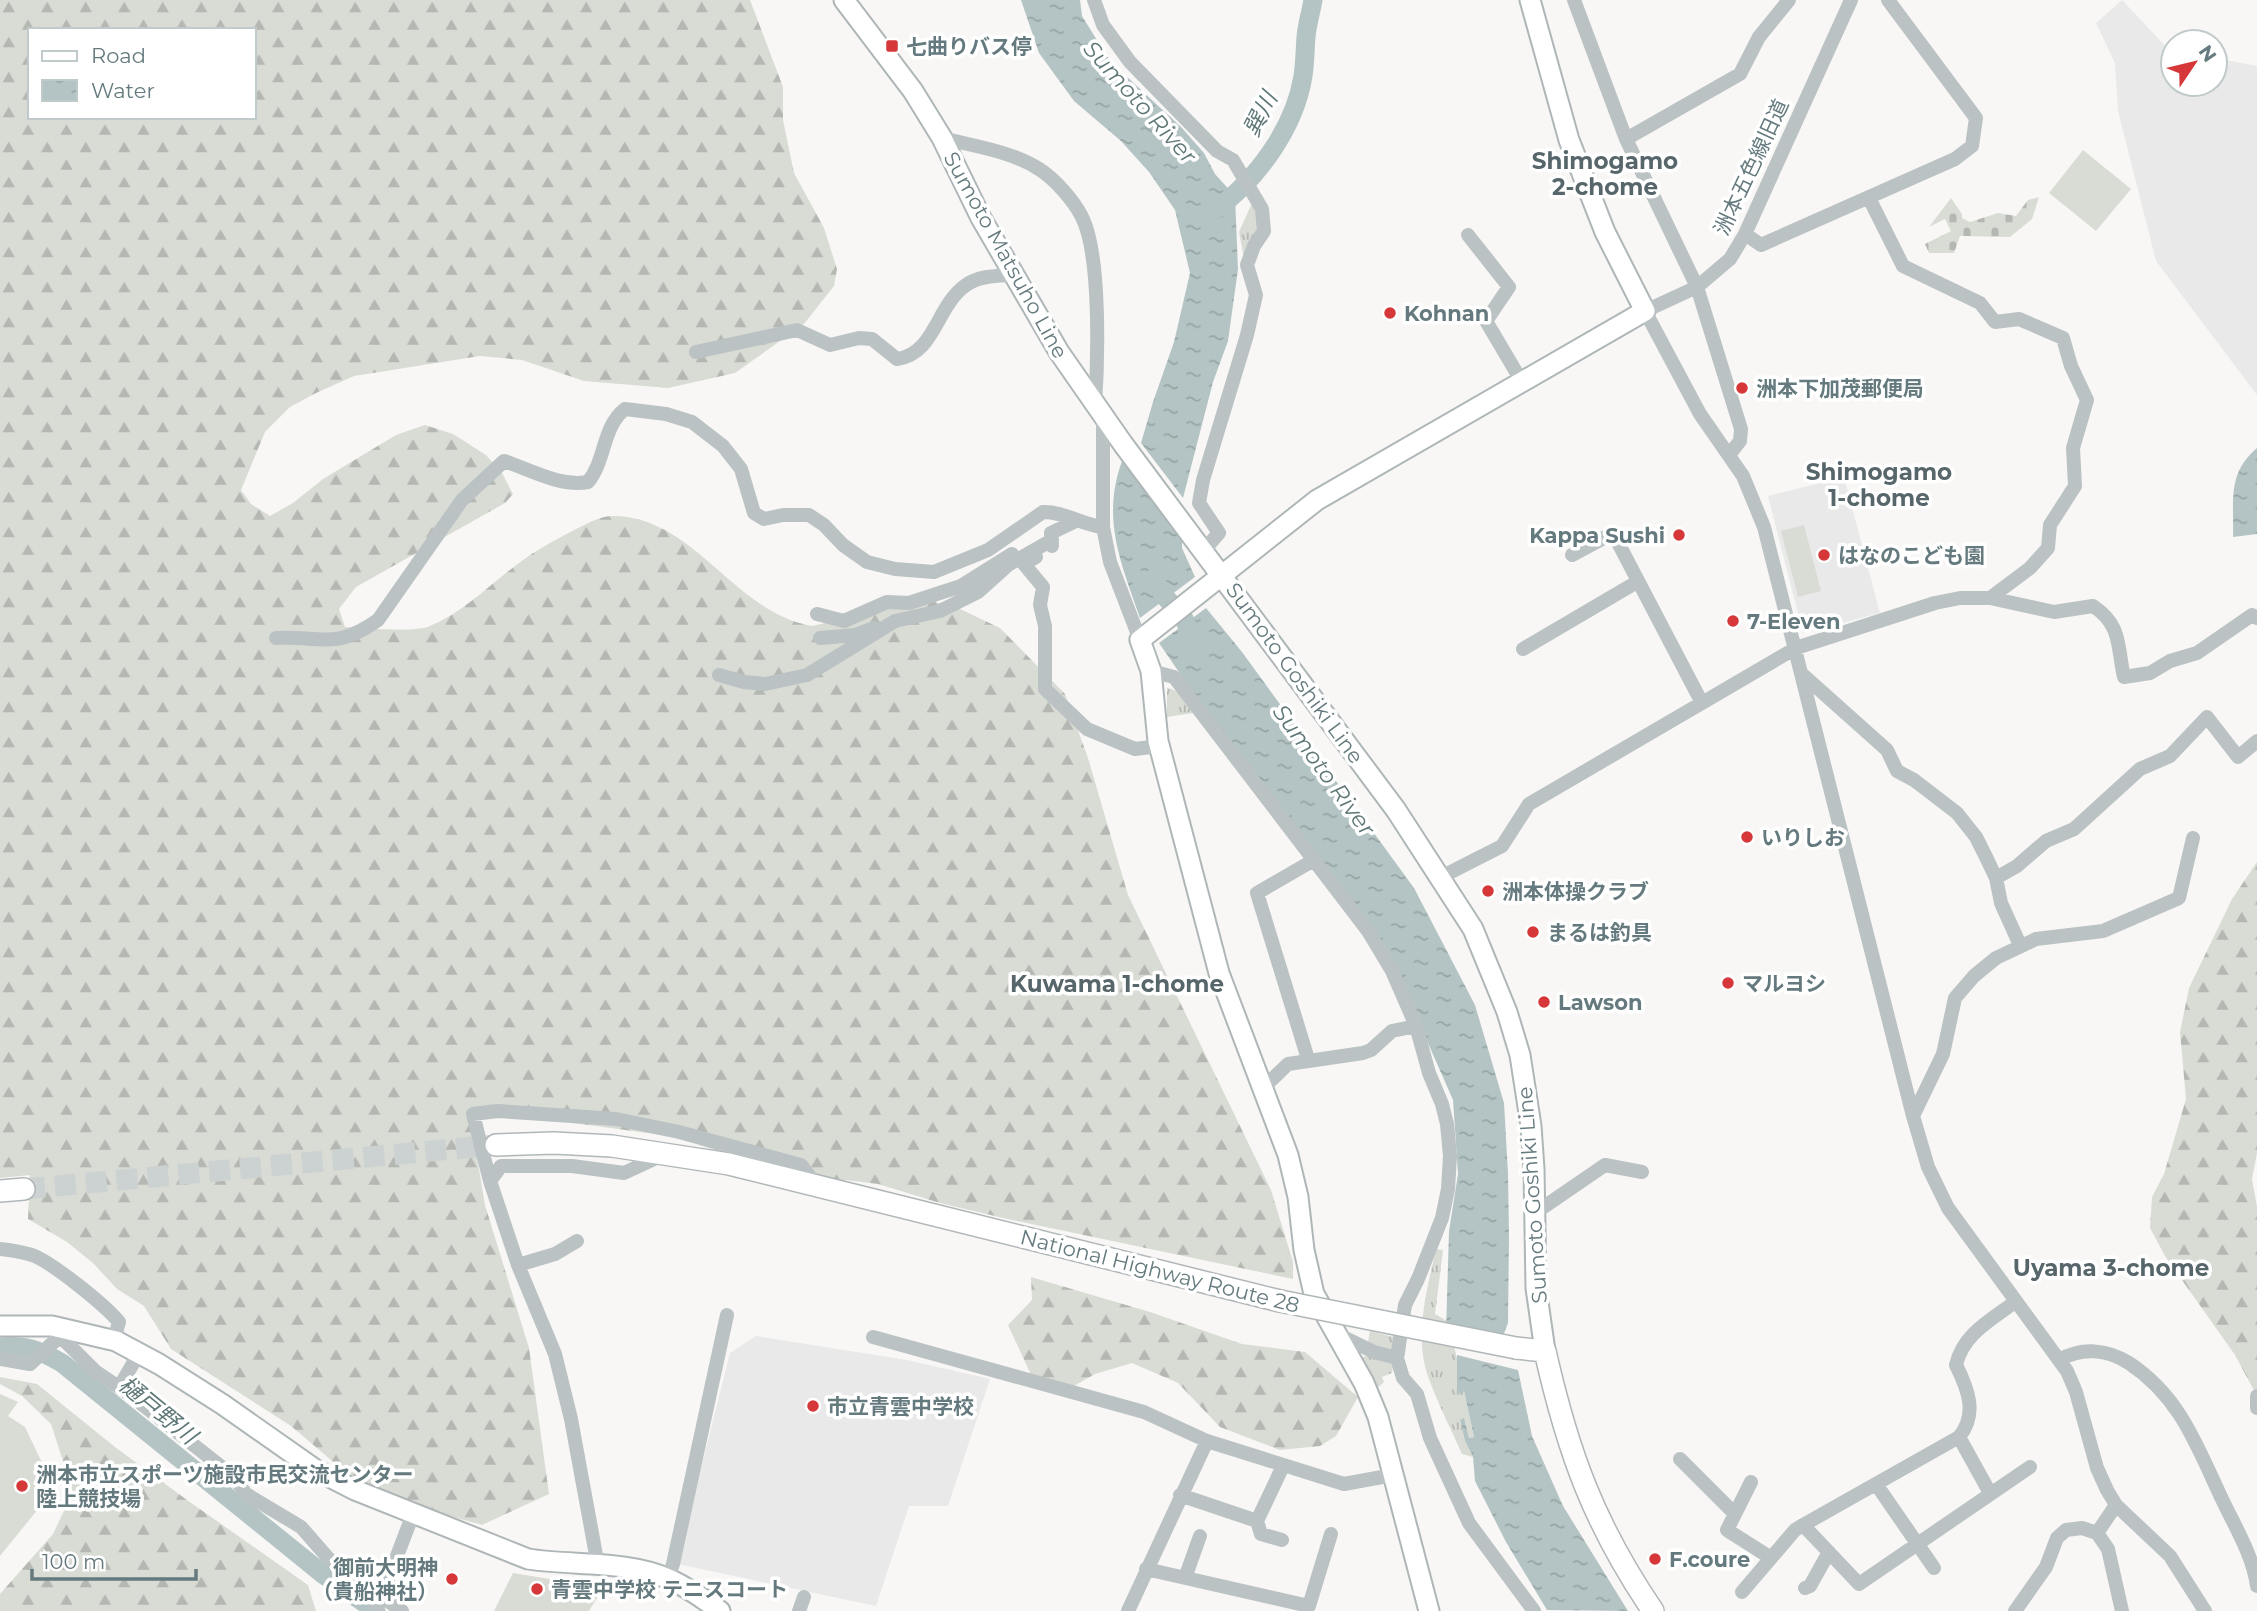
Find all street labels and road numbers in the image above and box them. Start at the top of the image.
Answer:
street label: 洲本五色線旧道 [1709,95,1793,239]
street label: Sumoto Matsuho Line [939,147,1073,363]
street label: Sumoto Goshiki Line [1221,578,1369,768]
street label: Sumoto Goshiki Line [1512,1086,1552,1304]
street label: National Highway Route 28 [1018,1224,1302,1318]

